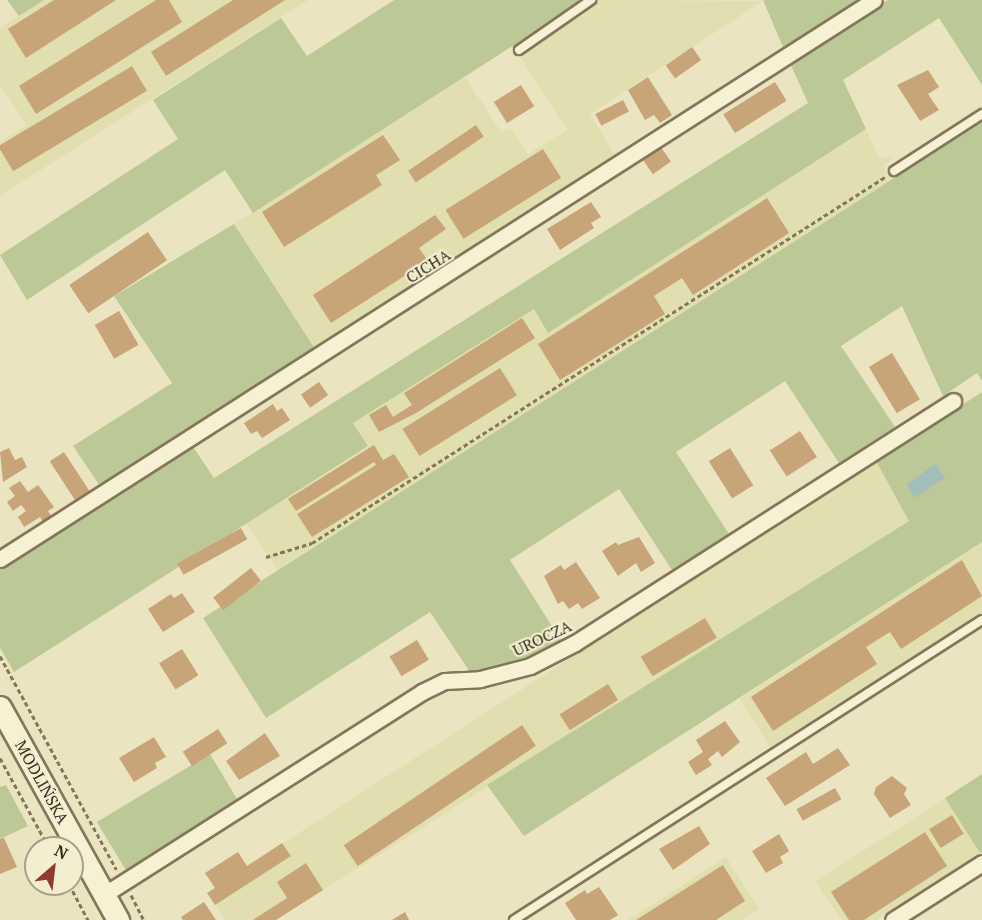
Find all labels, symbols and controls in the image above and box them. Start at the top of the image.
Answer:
street label: CICHA [402,245,454,287]
street label: UROCZA [510,616,574,660]
street label: MODLIŃSKA [11,737,73,827]
north arrow [24,836,84,896]
text: N [51,839,72,864]

